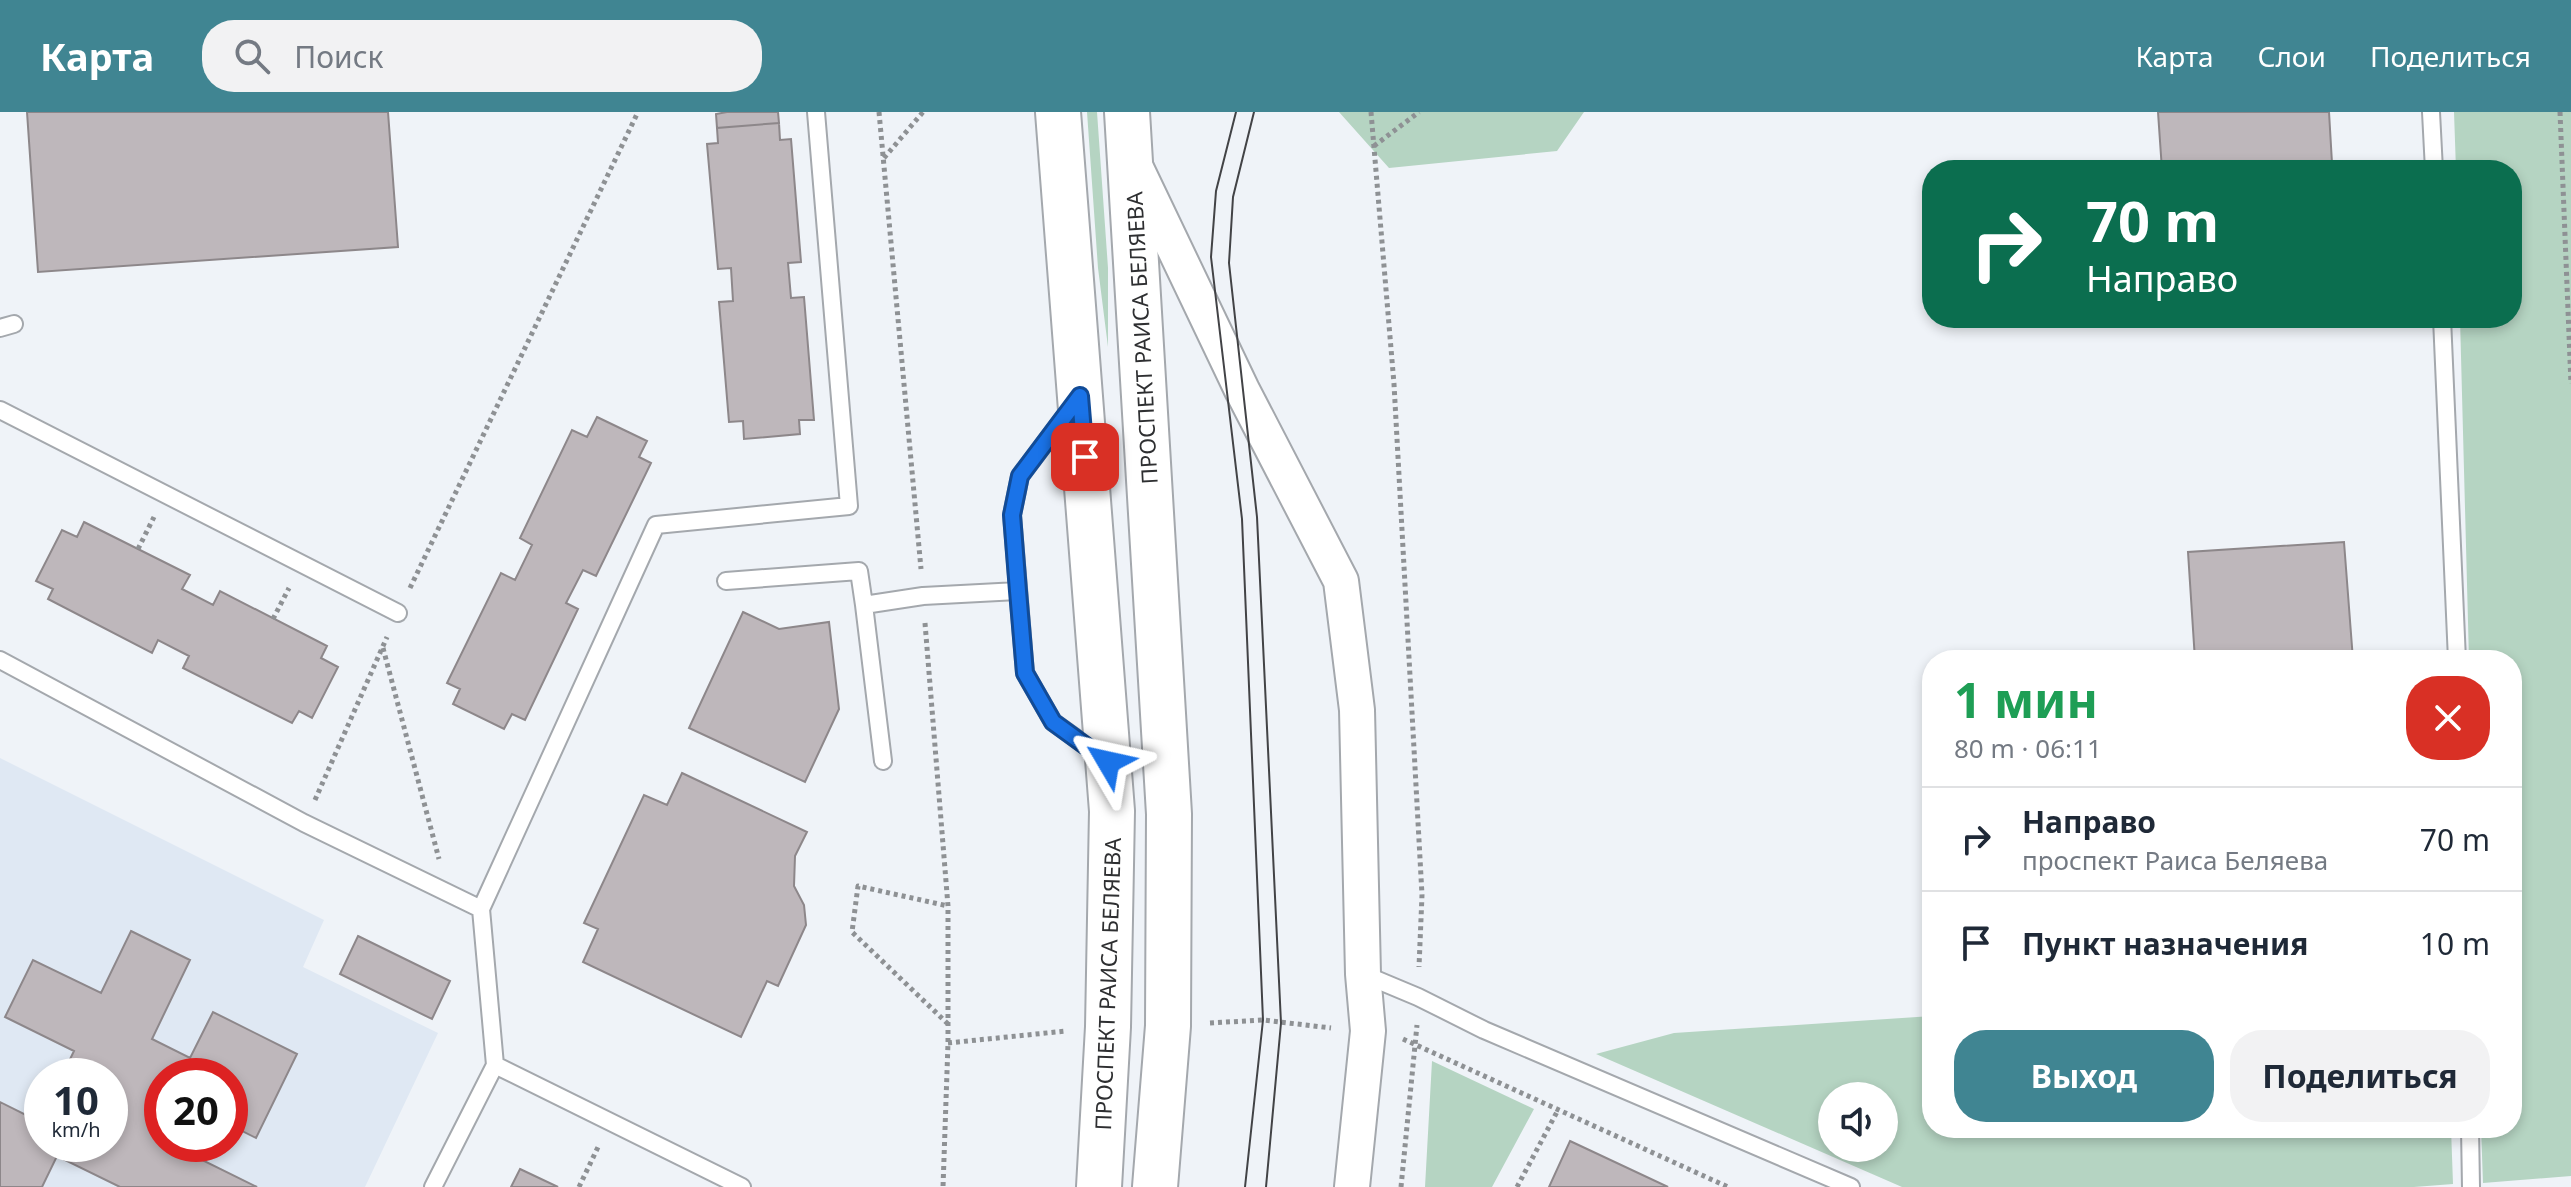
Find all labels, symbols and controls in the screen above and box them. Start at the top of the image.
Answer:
search box [202,20,762,92]
text: Карта [40,30,154,82]
icon: search [230,34,274,78]
text: Поиск [294,36,383,77]
text: Карта [2135,37,2214,75]
text: Слои [2258,37,2326,75]
text: Поделиться [2370,37,2531,75]
text: 70 m [2086,182,2219,258]
street label: ПРОСПЕКТ РАИСА БЕЛЯЕВА [1118,190,1164,485]
icon: right [1954,192,2058,296]
text: Направо [2086,254,2238,303]
pin [1051,423,1119,491]
icon: arrive [1063,435,1107,479]
text: 1 мин [1954,667,2098,732]
button: close [2406,676,2490,760]
position arrow [1066,720,1150,804]
text: 80 m · 06:11 [1954,730,2102,766]
text: Направо [2022,801,2156,842]
icon: right [1954,817,1998,861]
text: 70 m [2420,819,2490,860]
street label: ПРОСПЕКТ РАИСА БЕЛЯЕВА [1087,836,1127,1131]
text: проспект Раиса Беляева [2022,842,2328,878]
icon: arrive [1954,921,1998,965]
text: Пункт назначения [2022,923,2308,964]
text: 10 m [2420,923,2490,964]
button: Выход [1954,1030,2214,1122]
button: Поделиться [2230,1030,2490,1122]
speed limit sign: 20 [144,1058,248,1162]
text: 10 [53,1072,99,1127]
map controls [1818,1082,1898,1162]
button: sound [1818,1082,1898,1162]
text: km/h [51,1116,101,1143]

